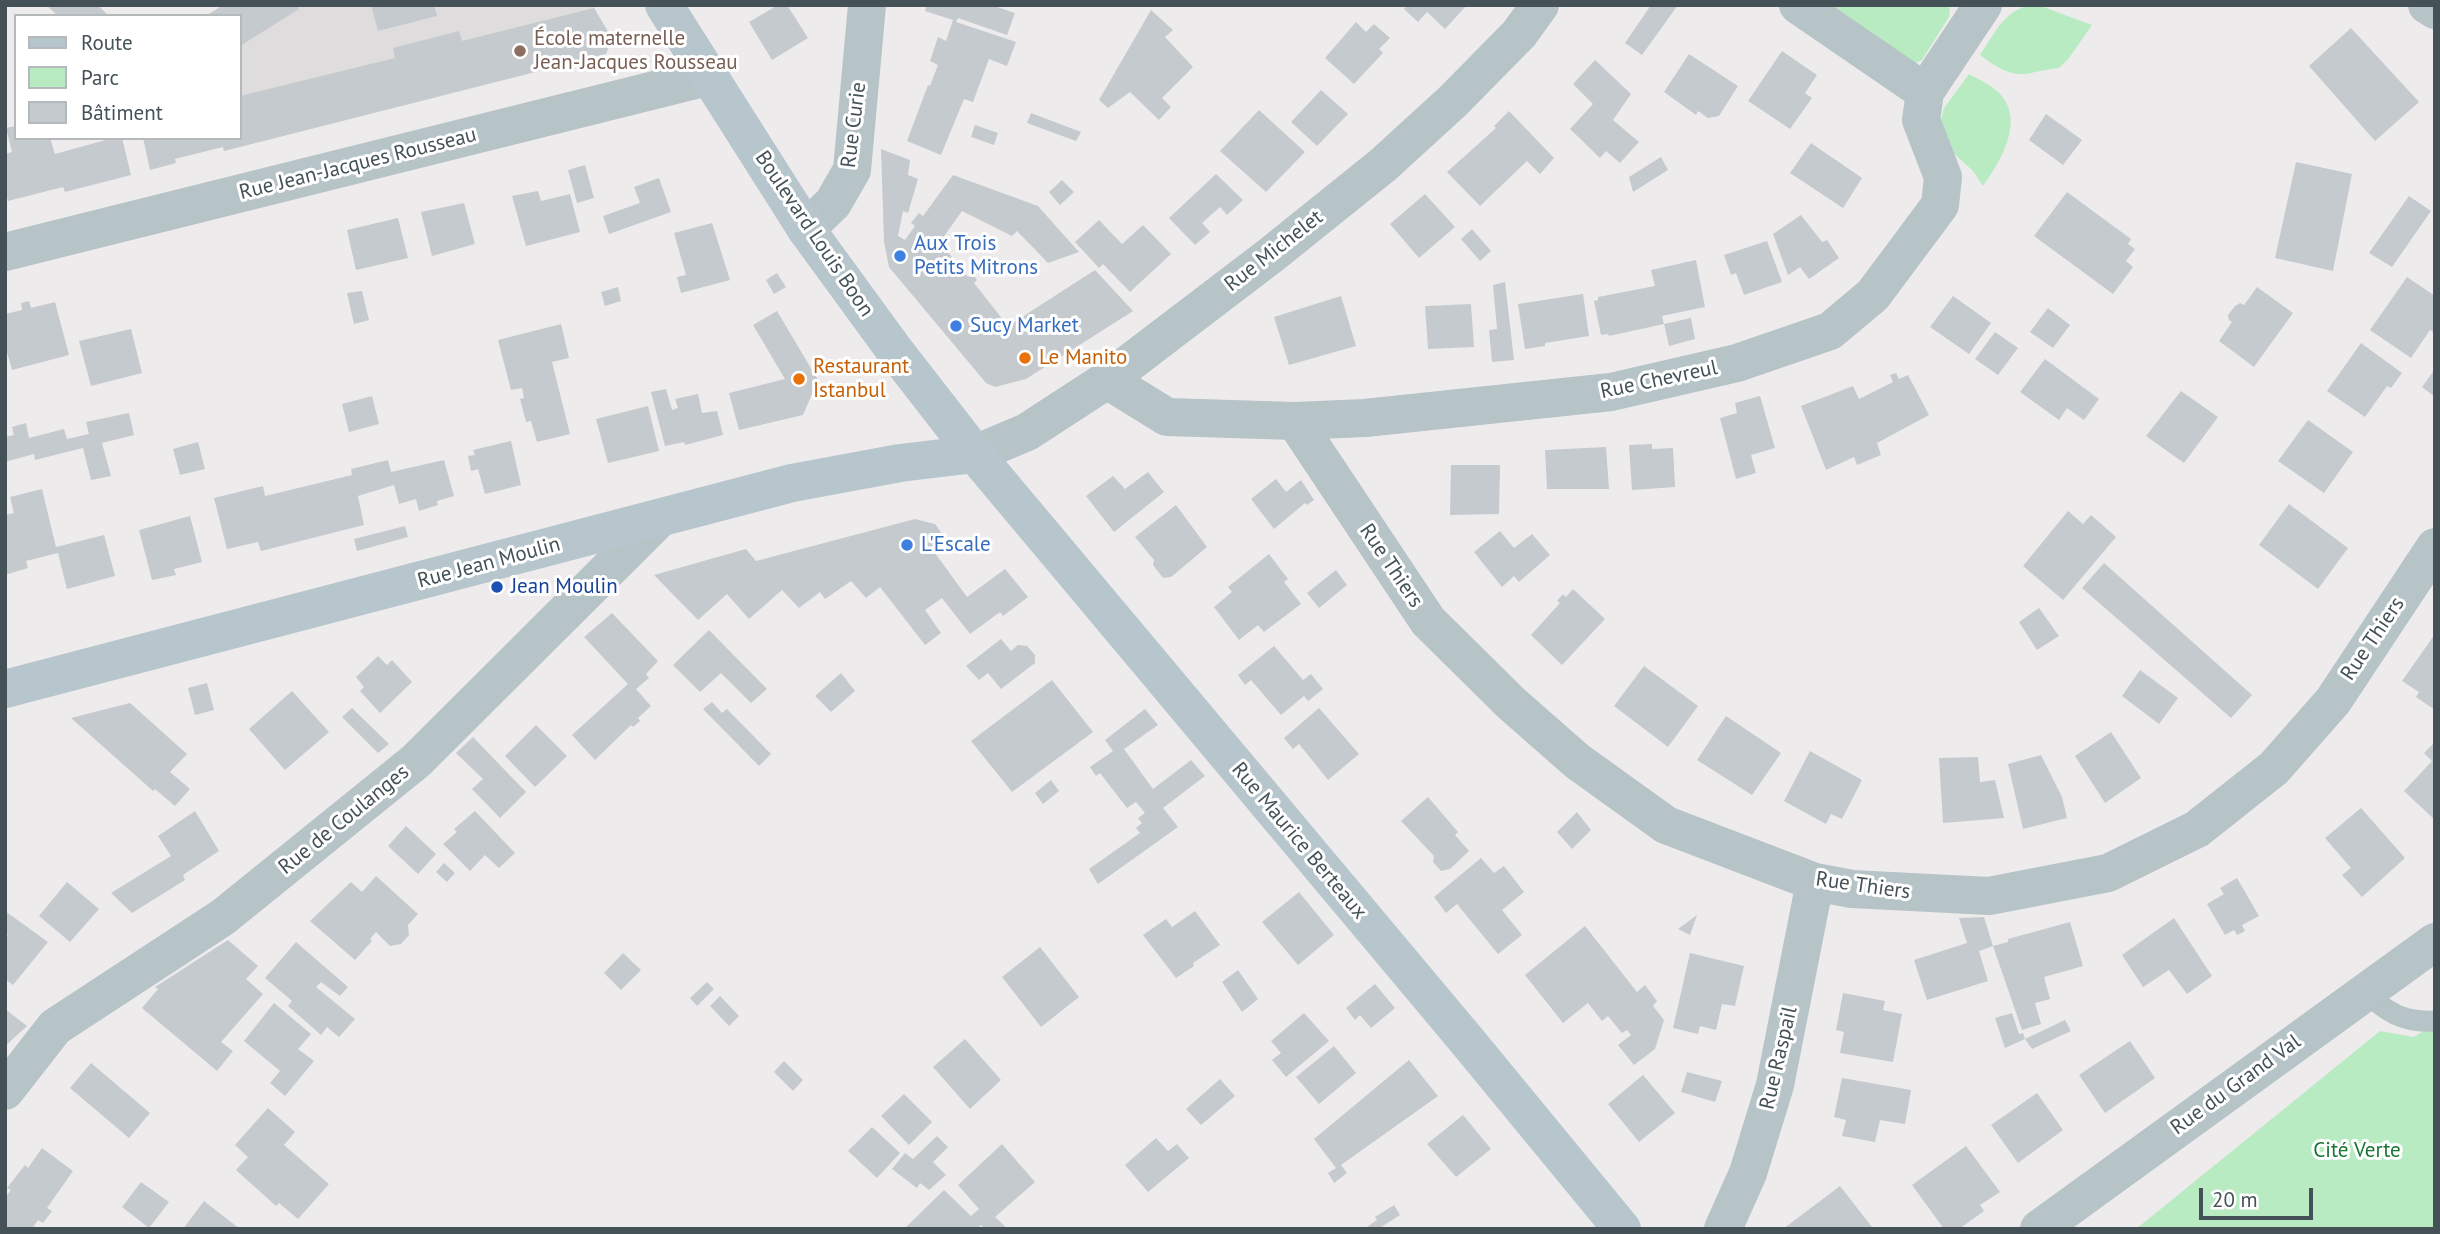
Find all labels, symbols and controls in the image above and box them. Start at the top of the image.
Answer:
legend [14,14,242,140]
place label: École maternelle Jean-Jacques Rousseau [534,26,738,76]
text: Route [81,29,133,56]
marker: École maternelle Jean-Jacques Rousseau [512,43,528,59]
text: Parc [81,64,119,91]
street label: Rue Curie [836,81,872,169]
text: Bâtiment [81,99,163,126]
street label: Rue Jean-Jacques Rousseau [237,122,479,206]
street label: Boulevard Louis Boon [749,146,879,322]
street label: Rue Michelet [1220,205,1328,297]
place label: Aux Trois Petits Mitrons [914,231,1038,281]
marker: Aux Trois Petits Mitrons [892,248,908,264]
place label: Sucy Market [970,313,1079,339]
marker: Sucy Market [948,318,964,334]
place label: Le Manito [1039,345,1127,371]
marker: Le Manito [1017,350,1033,366]
place label: Restaurant Istanbul [813,354,909,404]
street label: Rue Chevreul [1598,355,1720,405]
marker: Restaurant Istanbul [791,371,807,387]
street label: Rue Thiers [1354,519,1428,613]
street label: Rue Jean Moulin [415,532,563,594]
place label: L'Escale [921,532,991,558]
marker: L'Escale [899,537,915,553]
place label: Jean Moulin [511,574,618,600]
marker: Jean Moulin [489,579,505,595]
street label: Rue Thiers [2336,592,2410,686]
street label: Rue Maurice Berteaux [1226,757,1372,925]
street label: Rue de Coulanges [274,760,414,880]
street label: Rue Thiers [1814,867,1912,905]
street label: Rue Raspail [1755,1004,1803,1112]
street label: Rue du Grand Val [2166,1029,2306,1141]
park label: Cité Verte [2313,1138,2401,1164]
scale bar [2202,1174,2316,1218]
text: 20 m [2212,1186,2258,1213]

